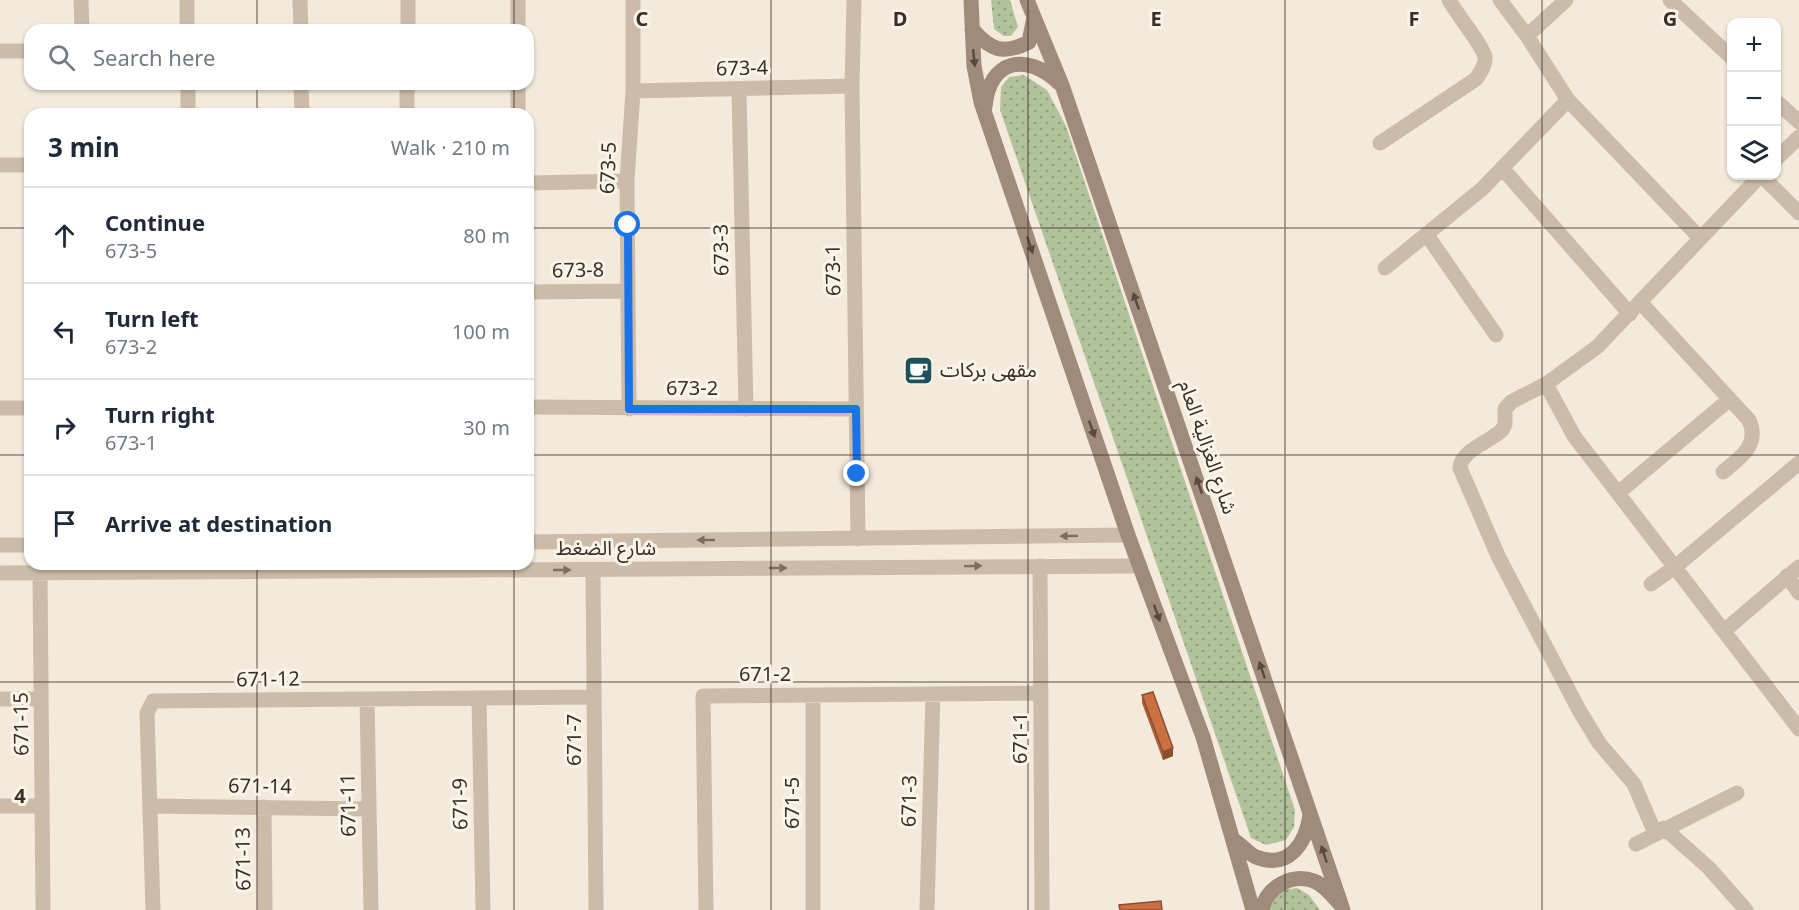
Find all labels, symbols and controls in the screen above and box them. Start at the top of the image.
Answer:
text: C [636,5,649,32]
text: D [893,5,907,32]
text: E [1150,5,1162,32]
text: F [1409,5,1419,32]
text: G [1663,5,1677,32]
map controls [1727,18,1781,180]
button: + [1727,18,1781,72]
search box [24,24,534,90]
icon: search [45,41,78,74]
text: Search here [93,42,215,72]
one-way arrow [969,49,979,68]
street label: 673-4 [716,54,769,81]
button: − [1727,72,1781,126]
button: layers [1727,126,1781,180]
text: 3 min [48,129,120,165]
text: Walk · 210 m [391,134,510,161]
street label: 673-5 [593,141,622,195]
text: Continue [105,207,205,237]
route start [614,211,640,237]
icon: ahead [48,219,81,252]
text: 80 m [463,222,510,249]
street label: 673-3 [707,224,734,276]
one-way arrow [1025,236,1035,254]
text: 673-5 [105,237,157,264]
street label: 673-1 [819,244,846,296]
street label: 673-8 [552,256,604,283]
one-way arrow [1130,292,1140,310]
text: Turn left [105,303,199,333]
icon: left [48,315,81,348]
text: 100 m [452,318,510,345]
text: 673-2 [105,333,157,360]
cafe icon: مقهى بركات [903,354,935,386]
place label: مقهى بركات [940,356,1037,383]
street label: 673-2 [666,374,718,401]
street label: شارع الغزالية العام [1171,376,1244,518]
text: Turn right [105,399,215,429]
icon: right [48,411,81,444]
text: 30 m [463,414,510,441]
one-way arrow [1088,420,1097,438]
text: 673-1 [105,429,157,456]
route end [843,460,869,486]
one-way arrow [1193,476,1203,494]
icon: arrive [48,507,81,540]
text: Arrive at destination [105,508,332,538]
one-way arrow [1060,531,1079,540]
street label: شارع الضغط [556,534,656,563]
one-way arrow [697,535,716,545]
one-way arrow [964,561,983,571]
one-way arrow [769,563,788,573]
one-way arrow [553,565,572,575]
one-way arrow [1153,604,1162,622]
street label: 671-2 [739,660,791,687]
one-way arrow [1257,661,1266,679]
street label: 671-12 [236,664,300,693]
street label: 671-15 [6,692,35,756]
street label: 671-1 [1006,712,1033,764]
street label: 671-7 [560,714,587,766]
street label: 671-14 [228,771,293,800]
street label: 671-11 [333,773,362,837]
street label: 671-3 [895,775,922,827]
street label: 671-5 [778,777,805,829]
street label: 671-9 [446,778,473,830]
text: 4 [14,782,26,809]
street label: 671-13 [228,827,257,891]
one-way arrow [1319,845,1329,863]

